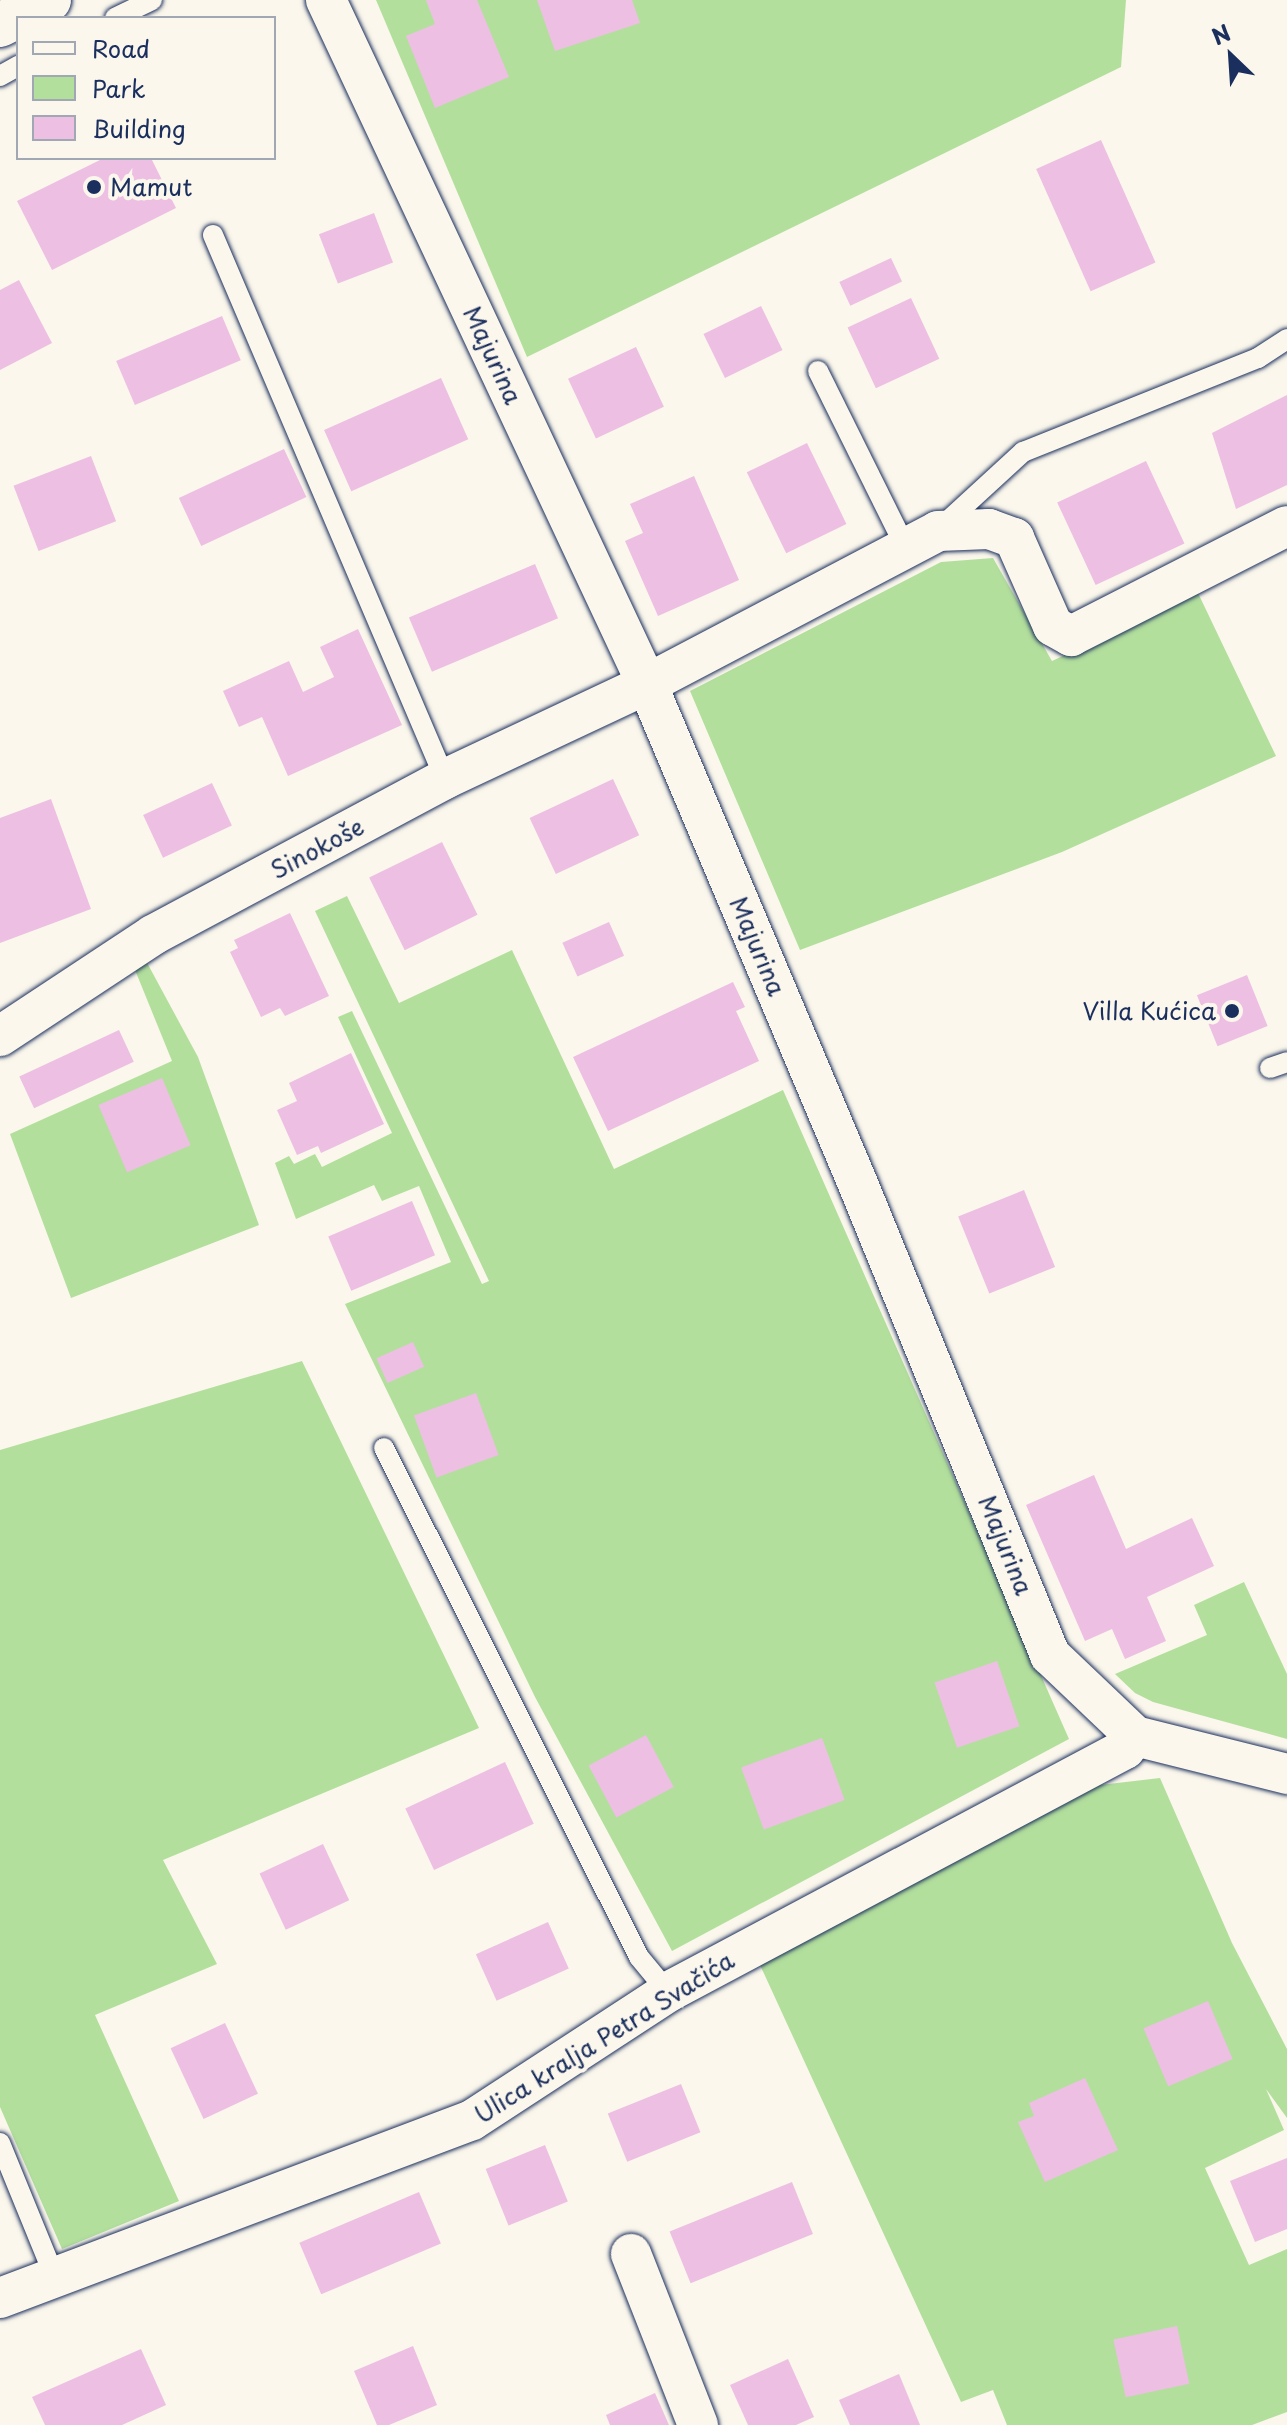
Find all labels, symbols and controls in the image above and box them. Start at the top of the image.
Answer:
text: N [1206,15,1236,52]
legend [16,16,276,160]
north arrow [1191,16,1271,96]
text: Road [92,30,150,66]
text: Park [92,70,146,106]
text: Building [92,110,186,146]
place label: Mamut [110,173,192,201]
marker: Mamut [85,178,103,196]
street label: Majurina [458,301,528,409]
street label: Sinokoše [265,811,369,885]
street label: Majurina [724,892,792,1000]
place label: Villa Kućica [1081,997,1216,1025]
marker: Villa Kućica [1223,1002,1241,1020]
street label: Majurina [973,1491,1039,1599]
street label: Ulica kralja Petra Svačića [468,1945,740,2129]

